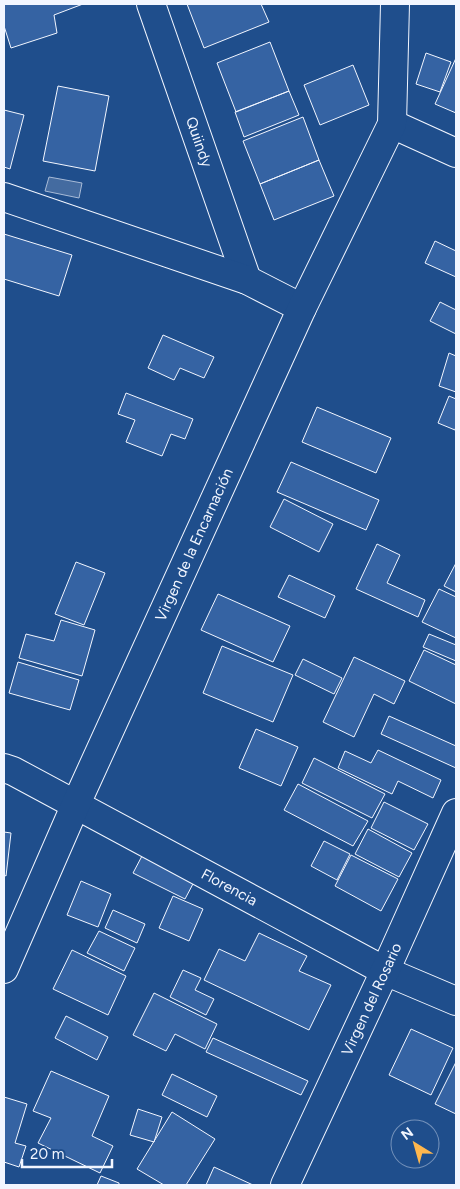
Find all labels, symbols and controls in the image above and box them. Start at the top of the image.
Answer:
street label: Quiindy [182,114,216,170]
street label: Virgen de la Encarnación [151,465,237,624]
street label: Florencia [198,865,260,910]
street label: Virgen del Rosario [338,940,406,1058]
north arrow [390,1119,440,1169]
text: N [398,1124,417,1144]
scale bar [22,1136,112,1168]
text: 20 m [30,1145,64,1163]

